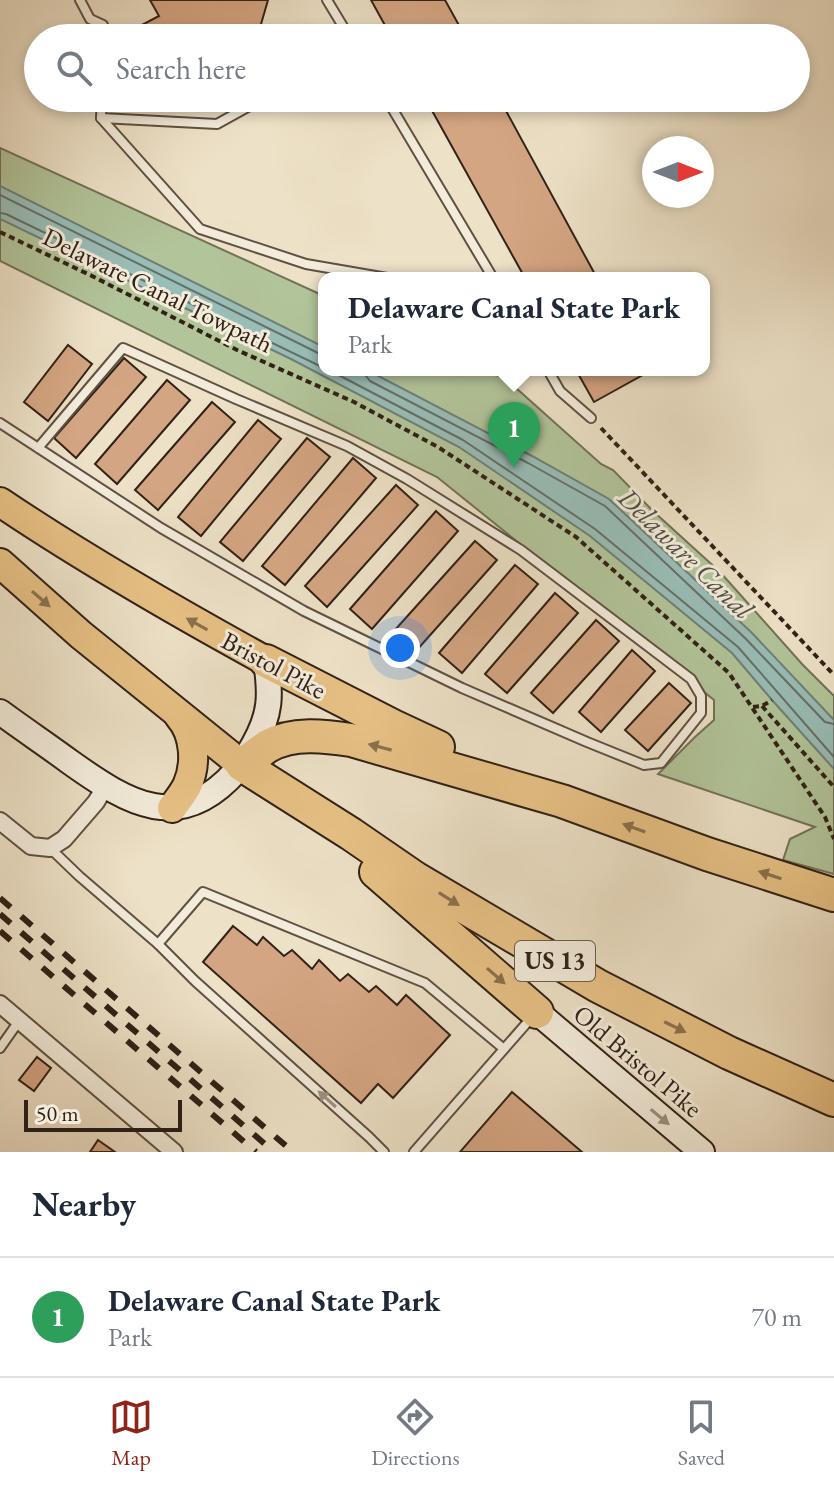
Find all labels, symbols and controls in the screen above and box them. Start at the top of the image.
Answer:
search box [24,24,810,112]
icon: search [52,46,96,90]
text: Search here [116,49,246,88]
north arrow [642,136,714,208]
street label: Delaware Canal Towpath [37,220,279,360]
popup [318,272,710,376]
text: Delaware Canal State Park [348,288,680,327]
text: Park [348,327,392,361]
pin: 1 [488,402,540,468]
water label: Delaware Canal [610,479,762,627]
one-way arrow [30,590,50,607]
one-way arrow [186,617,209,630]
street label: Bristol Pike [216,623,332,707]
your location [380,628,420,668]
one-way arrow [367,741,392,753]
one-way arrow [622,821,646,834]
one-way arrow [758,868,782,880]
one-way arrow [439,891,460,906]
road number: US 13 [515,941,595,981]
one-way arrow [486,967,506,984]
street label: Old Bristol Pike [566,997,710,1125]
one-way arrow [664,1020,687,1034]
one-way arrow [317,1090,337,1108]
scale bar [24,1096,182,1132]
text: 50 m [36,1099,79,1128]
one-way arrow [650,1108,670,1125]
text: Nearby [32,1182,136,1226]
text: Delaware Canal State Park [108,1281,440,1320]
text: 1 [51,1300,65,1334]
text: 70 m [752,1300,802,1334]
text: Park [108,1320,152,1354]
tab: Map [109,1395,153,1472]
tab: Directions [371,1395,460,1472]
tab: Saved [678,1395,725,1472]

